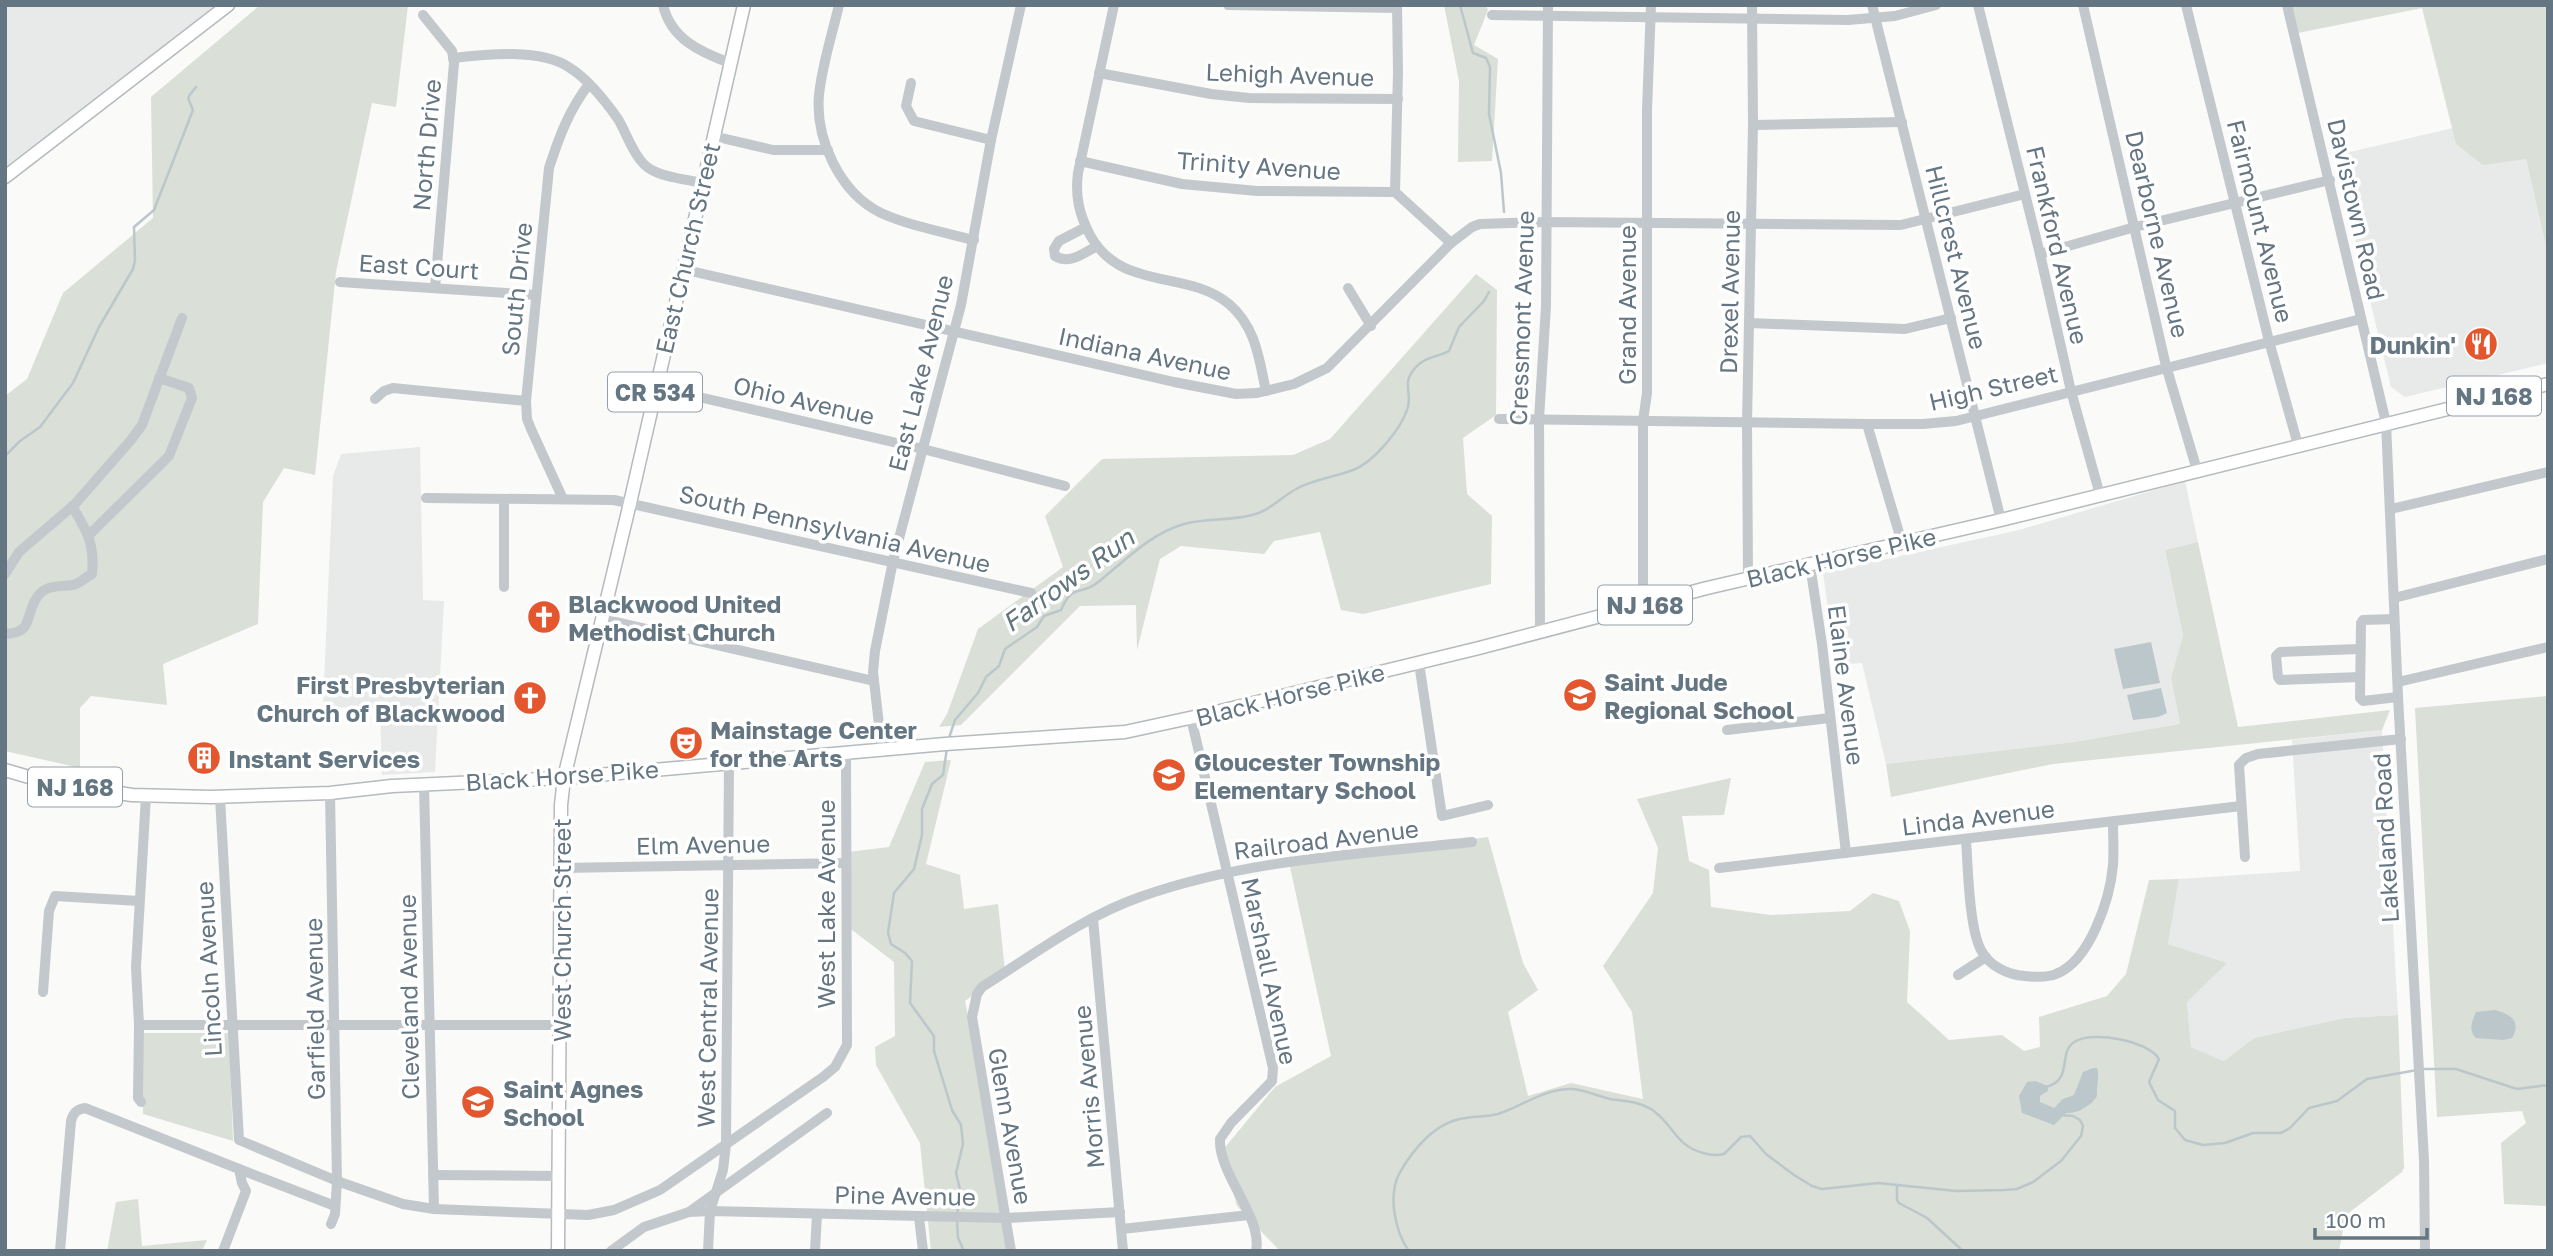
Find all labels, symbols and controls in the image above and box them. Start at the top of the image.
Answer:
street label: Lehigh Avenue [1205,57,1375,91]
street label: North Drive [406,78,446,212]
street label: Davistown Road [2322,115,2392,303]
street label: Fairmount Avenue [2222,117,2300,325]
street label: Dearborne Avenue [2120,128,2196,340]
street label: East Church Street [649,140,725,356]
street label: Frankford Avenue [2021,143,2095,347]
street label: Trinity Avenue [1176,145,1342,185]
street label: Hillcrest Avenue [1920,162,1994,352]
street label: Cressmont Avenue [1503,210,1539,426]
street label: Drexel Avenue [1713,210,1745,374]
street label: South Drive [495,221,537,357]
street label: Grand Avenue [1612,225,1641,385]
street label: East Court [358,247,480,285]
street label: East Lake Avenue [882,272,958,474]
street label: Indiana Avenue [1056,321,1234,385]
restaurant icon: Dunkin' [2462,325,2500,363]
place label: Dunkin' [2369,330,2456,359]
street label: High Street [1926,358,2060,416]
street label: Ohio Avenue [731,370,877,430]
road number: CR 534 [608,372,702,412]
road number: NJ 168 [2447,376,2541,416]
street label: South Pennsylvania Avenue [676,478,994,578]
water label: Farrows Run [996,521,1141,638]
street label: Black Horse Pike [1743,521,1939,593]
road number: NJ 168 [1598,586,1692,624]
place label: Blackwood United Methodist Church [568,589,781,646]
church icon: Blackwood United Methodist Church [525,598,563,636]
street label: Elaine Avenue [1823,603,1871,767]
street label: Black Horse Pike [1192,656,1388,732]
place label: Saint Jude Regional School [1604,667,1794,724]
place label: First Presbyterian Church of Blackwood [257,670,505,727]
school or university icon: Saint Jude Regional School [1561,676,1599,714]
church icon: First Presbyterian Church of Blackwood [511,679,549,717]
place label: Mainstage Center for the Arts [710,715,917,772]
theatre icon: Mainstage Center for the Arts [667,724,705,762]
building icon: Instant Services [185,739,223,777]
place label: Instant Services [228,744,420,773]
place label: Gloucester Township Elementary School [1194,747,1441,804]
street label: Lakeland Road [2366,752,2404,924]
street label: Black Horse Pike [464,754,660,796]
school or university icon: Gloucester Township Elementary School [1150,756,1188,794]
road number: NJ 168 [28,768,122,806]
street label: Linda Avenue [1900,793,2056,841]
street label: West Lake Avenue [811,799,840,1009]
street label: Railroad Avenue [1232,813,1420,865]
street label: West Church Street [547,818,576,1042]
street label: Elm Avenue [636,828,770,860]
street label: Marshall Avenue [1236,875,1304,1067]
street label: Lincoln Avenue [189,881,227,1057]
street label: West Central Avenue [690,888,724,1128]
street label: Cleveland Avenue [392,894,424,1100]
street label: Garfield Avenue [298,918,330,1100]
street label: Morris Avenue [1066,1004,1110,1170]
street label: Glenn Avenue [983,1045,1039,1207]
place label: Saint Agnes School [503,1074,643,1131]
school or university icon: Saint Agnes School [459,1083,497,1121]
street label: Pine Avenue [834,1179,976,1211]
scale bar [2315,1196,2427,1240]
text: 100 m [2326,1207,2386,1233]

